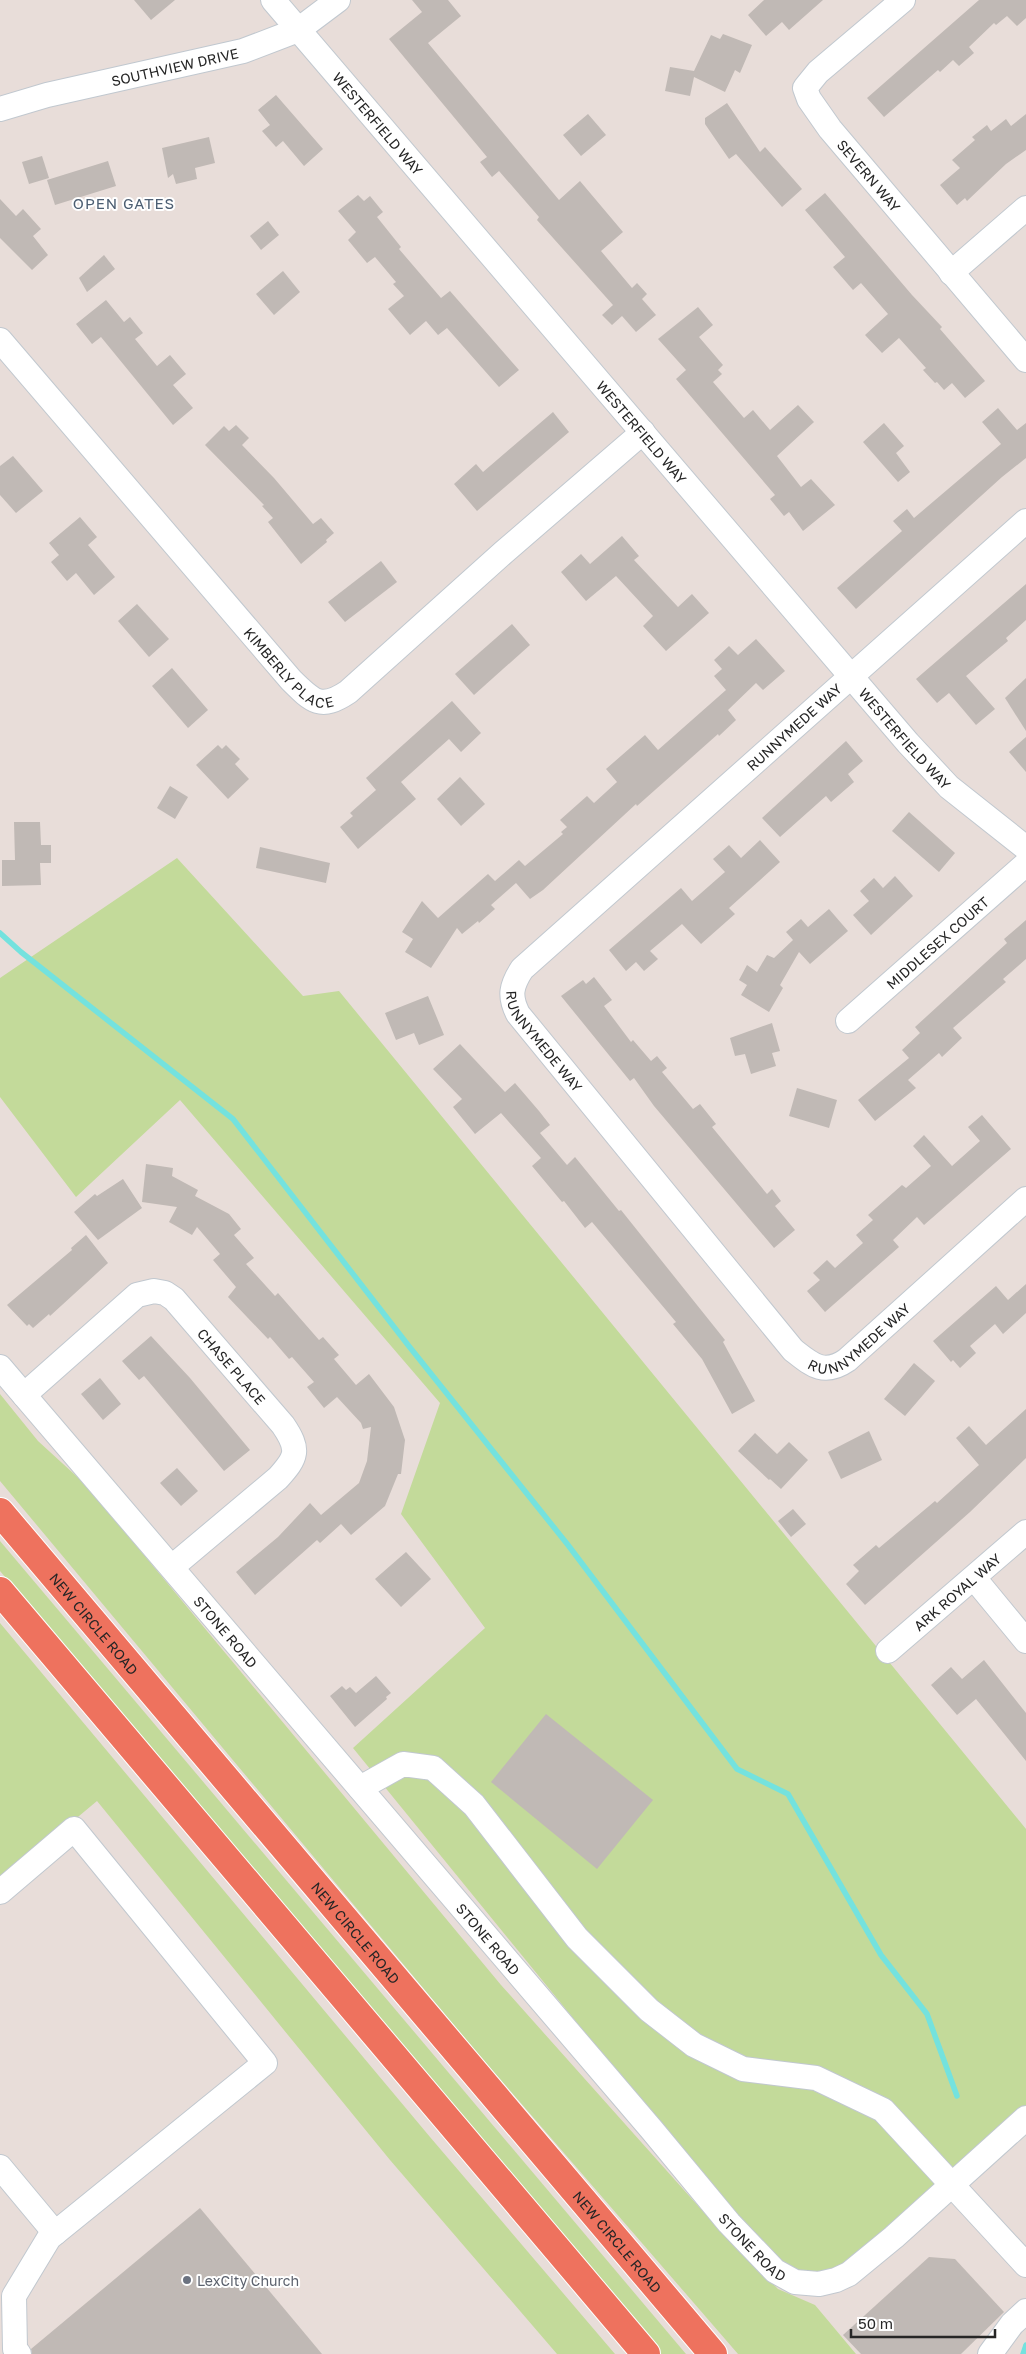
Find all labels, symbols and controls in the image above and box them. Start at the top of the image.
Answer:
street label: SOUTHVIEW DRIVE [110,44,240,89]
street label: WESTERFIELD WAY [330,68,427,178]
street label: SEVERN WAY [834,136,904,215]
district label: OPEN GATES [73,194,175,212]
street label: WESTERFIELD WAY [593,377,691,487]
street label: KIMBERLY PLACE [241,623,335,711]
street label: RUNNYMEDE WAY [743,680,845,774]
street label: WESTERFIELD WAY [856,684,955,792]
street label: MIDDLESEX COURT [882,892,992,992]
street label: RUNNYMEDE WAY [504,990,586,1095]
street label: RUNNYMEDE WAY [805,1299,913,1377]
street label: CHASE PLACE [194,1324,270,1408]
street label: ARK ROYAL WAY [910,1549,1004,1634]
street label: NEW CIRCLE ROAD [47,1569,142,1678]
street label: STONE ROAD [191,1592,261,1671]
street label: NEW CIRCLE ROAD [308,1878,404,1987]
street label: STONE ROAD [453,1899,524,1978]
street label: NEW CIRCLE ROAD [570,2187,666,2296]
street label: STONE ROAD [715,2209,789,2284]
place label: LexCity Church [197,2272,299,2289]
marker: LexCity Church [181,2274,193,2286]
scale bar [851,2306,995,2338]
text: 50 m [858,2314,893,2332]

